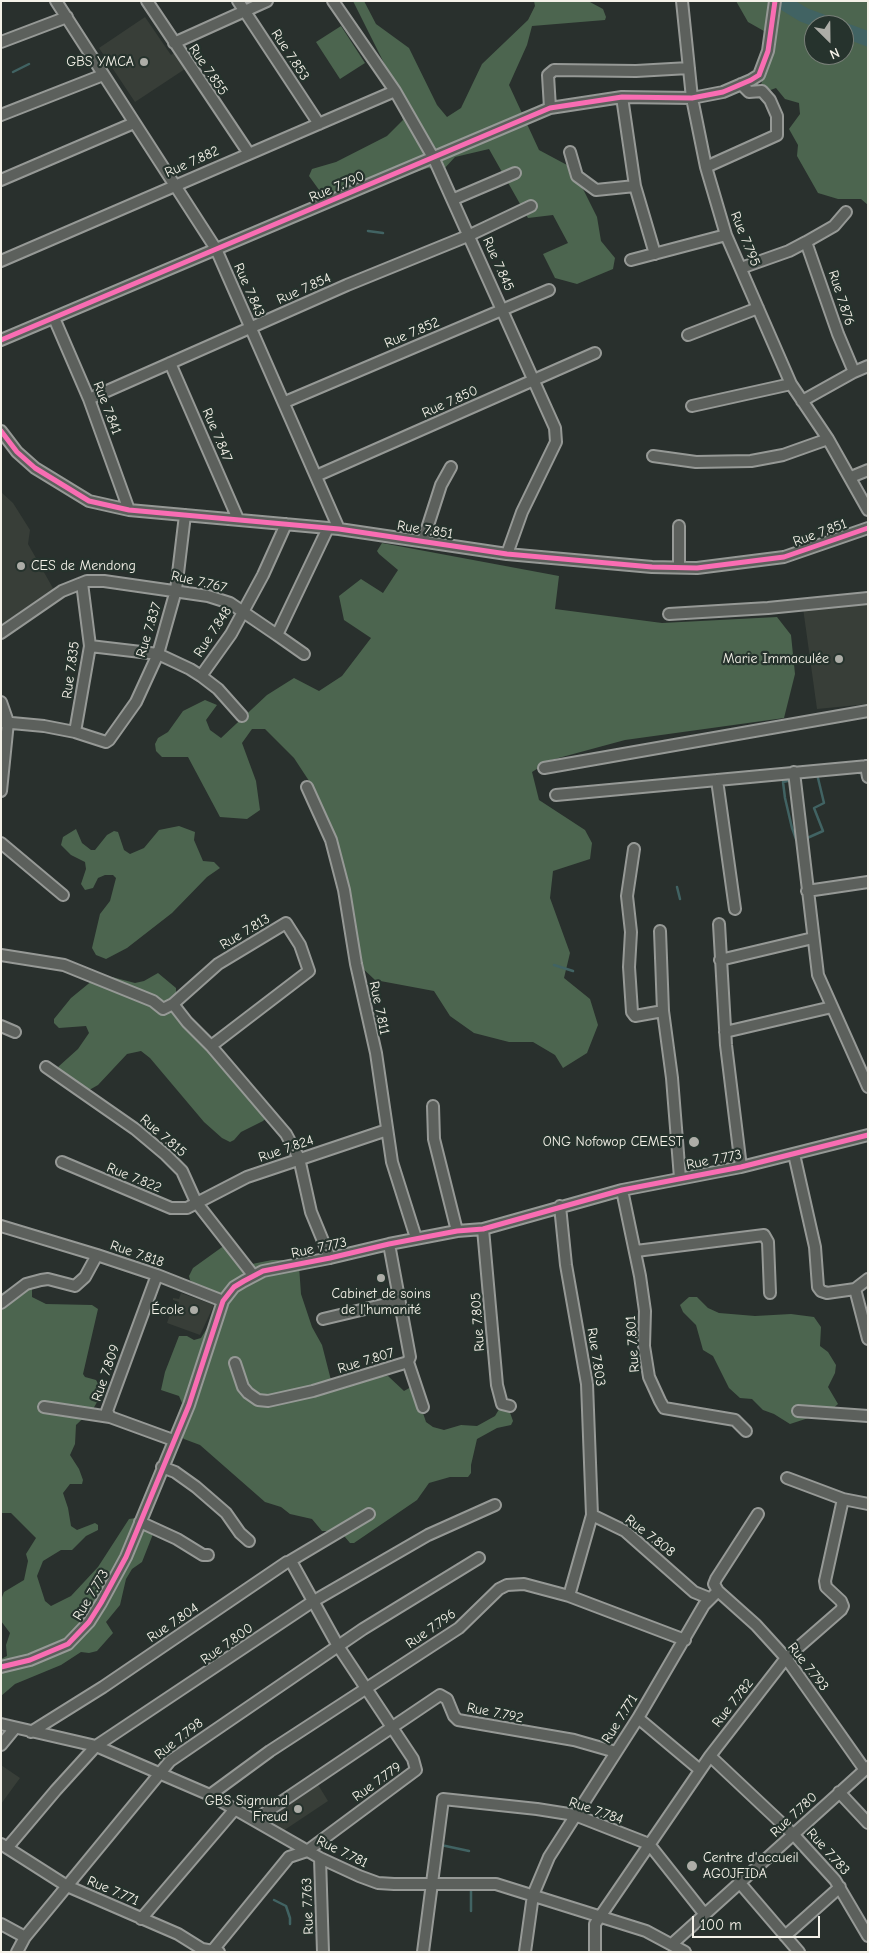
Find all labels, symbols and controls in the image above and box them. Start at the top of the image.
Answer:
north arrow [804,15,854,65]
street label: Rue 7.853 [267,26,313,84]
street label: Rue 7.855 [185,41,231,99]
text: N [827,44,842,63]
place label: GBS YMCA [66,54,134,70]
marker: GBS YMCA [138,56,150,68]
street label: Rue 7.882 [162,143,222,181]
street label: Rue 7.790 [307,168,367,206]
street label: Rue 7.795 [726,209,764,269]
street label: Rue 7.845 [479,234,517,294]
street label: Rue 7.843 [230,261,268,319]
street label: Rue 7.876 [824,268,858,328]
street label: Rue 7.854 [274,270,334,308]
street label: Rue 7.852 [382,314,442,352]
street label: Rue 7.841 [89,379,125,437]
street label: Rue 7.850 [420,382,480,422]
street label: Rue 7.847 [198,406,236,464]
street label: Rue 7.851 [791,515,849,551]
street label: Rue 7.851 [396,517,454,543]
place label: CES de Mendong [31,558,136,574]
marker: CES de Mendong [15,560,27,572]
street label: Rue 7.767 [169,567,229,597]
street label: Rue 7.837 [133,600,165,660]
street label: Rue 7.848 [190,603,236,661]
street label: Rue 7.835 [59,640,83,700]
place label: Marie Immaculée [723,651,829,667]
marker: Marie Immaculée [833,653,845,665]
street label: Rue 7.813 [217,910,273,954]
street label: Rue 7.811 [365,980,393,1036]
street label: Rue 7.815 [136,1111,190,1161]
street label: Rue 7.824 [256,1132,316,1166]
place label: ONG Nofowop CEMEST [543,1134,683,1150]
marker: ONG Nofowop CEMEST [687,1135,701,1149]
street label: Rue 7.773 [685,1146,743,1174]
street label: Rue 7.822 [104,1159,164,1197]
street label: Rue 7.773 [290,1234,348,1262]
street label: Rue 7.818 [108,1237,166,1271]
marker: Cabinet de soins de l'humanité [375,1272,387,1284]
place label: Cabinet de soins de l'humanité [332,1286,430,1318]
street label: Rue 7.805 [468,1292,488,1352]
place label: École [151,1302,184,1318]
marker: École [188,1304,200,1316]
street label: Rue 7.801 [623,1315,643,1373]
street label: Rue 7.803 [583,1327,609,1387]
street label: Rue 7.809 [88,1342,124,1404]
street label: Rue 7.807 [336,1344,396,1378]
street label: Rue 7.808 [622,1511,678,1561]
street label: Rue 7.773 [69,1567,113,1623]
street label: Rue 7.804 [144,1600,202,1646]
street label: Rue 7.796 [403,1606,459,1652]
street label: Rue 7.800 [198,1620,256,1668]
street label: Rue 7.793 [784,1639,832,1695]
street label: Rue 7.782 [709,1675,757,1731]
street label: Rue 7.771 [598,1691,642,1747]
street label: Rue 7.792 [465,1699,525,1727]
street label: Rue 7.798 [151,1715,207,1763]
street label: Rue 7.779 [349,1759,405,1805]
street label: Rue 7.780 [767,1789,821,1841]
place label: GBS Sigmund Freud [205,1793,288,1825]
street label: Rue 7.784 [567,1794,625,1828]
marker: GBS Sigmund Freud [292,1803,304,1815]
street label: Rue 7.783 [803,1825,853,1879]
street label: Rue 7.781 [313,1832,371,1872]
place label: Centre d'accueil AGOJFIDA [703,1850,799,1882]
marker: Centre d'accueil AGOJFIDA [685,1859,699,1873]
street label: Rue 7.771 [85,1873,141,1909]
street label: Rue 7.763 [299,1877,317,1935]
scale bar [694,1906,822,1938]
text: 100 m [700,1916,742,1934]

